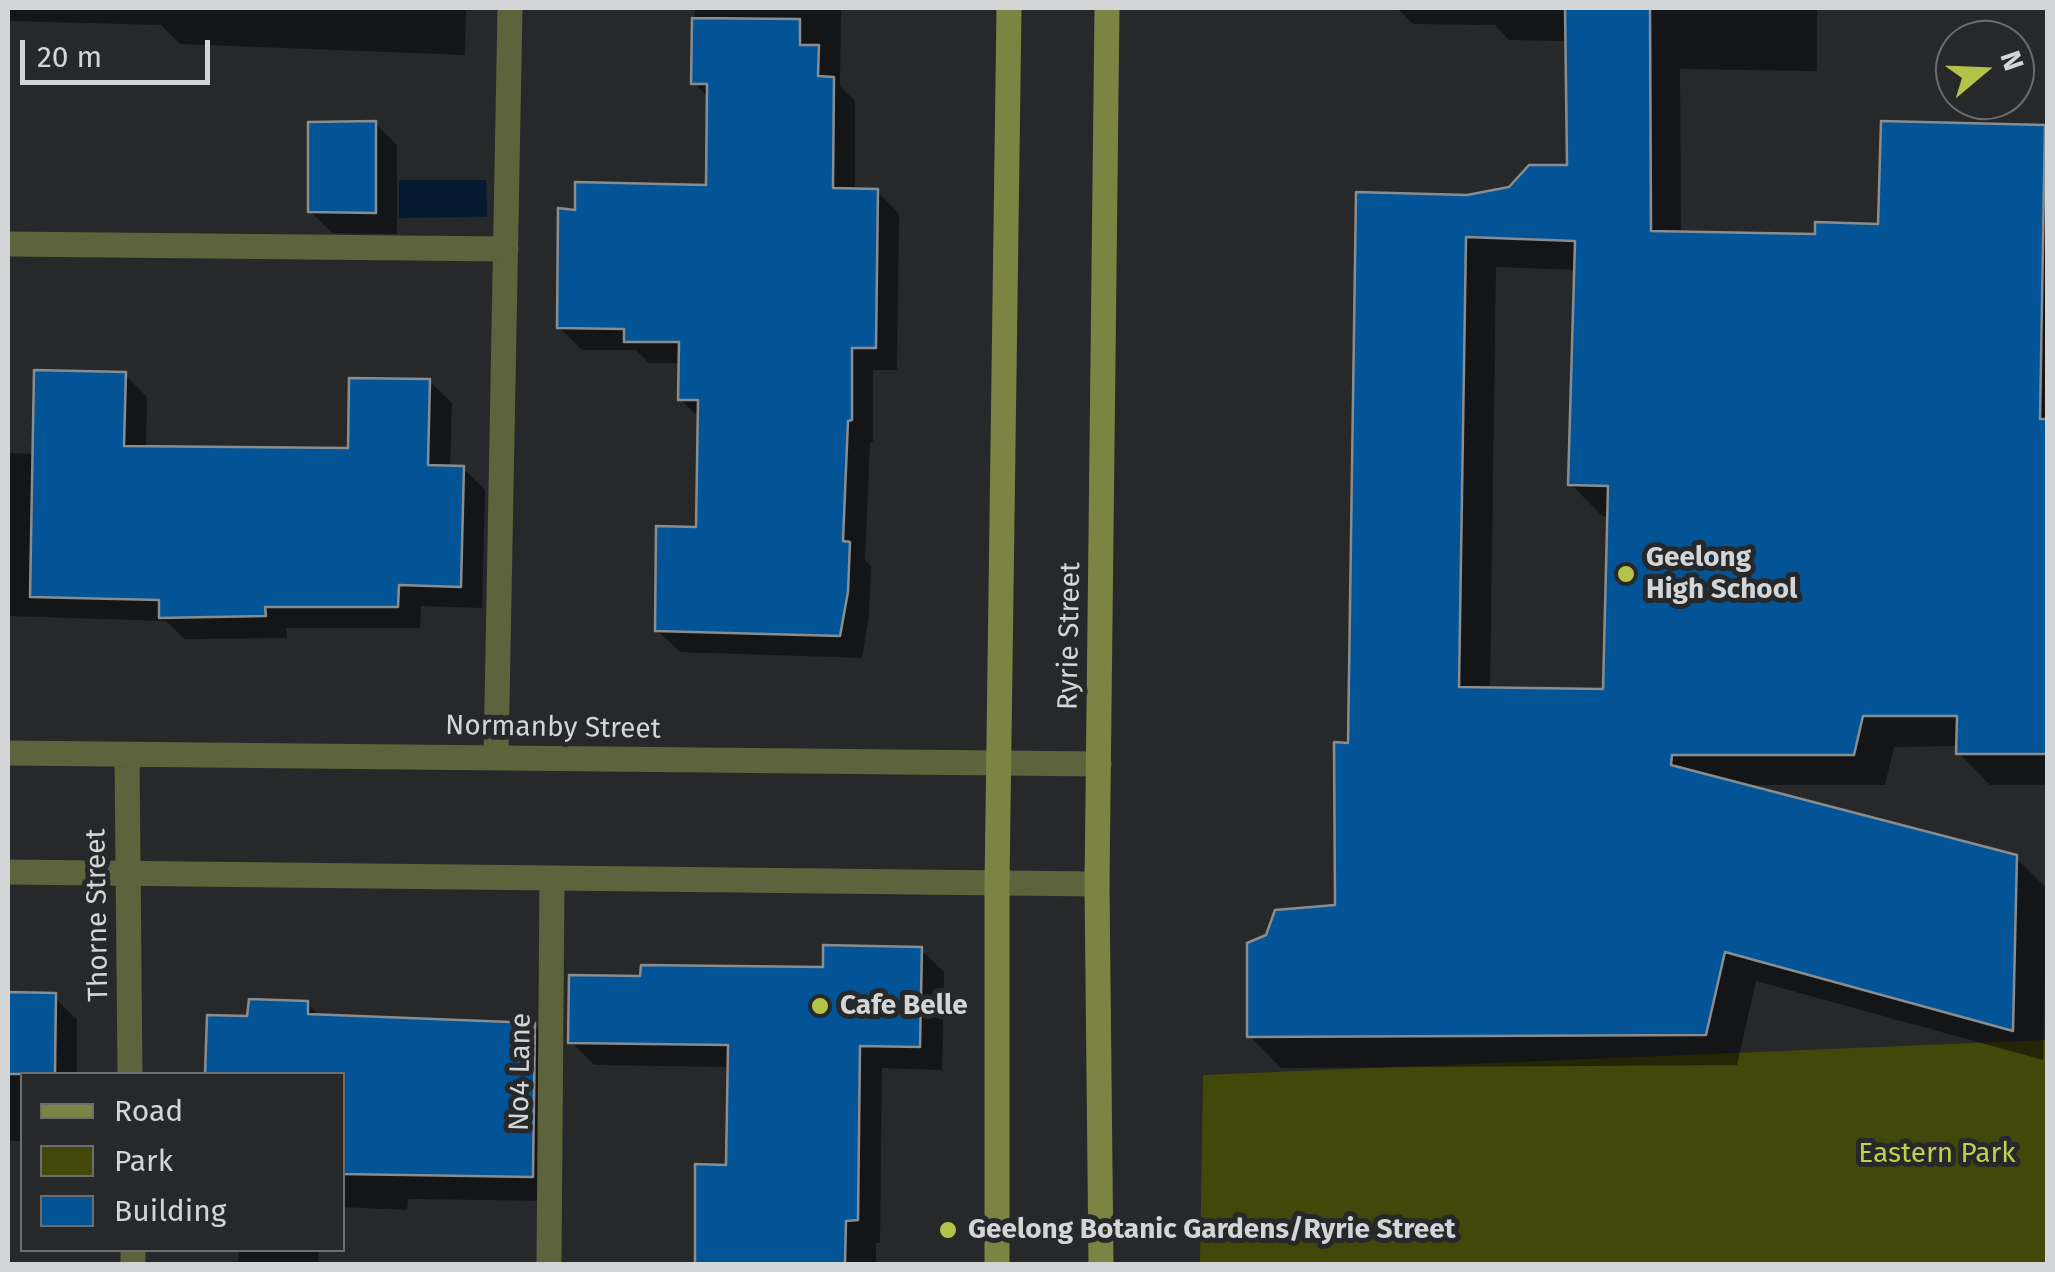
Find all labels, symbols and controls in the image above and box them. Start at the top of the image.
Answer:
scale bar [25,20,215,82]
north arrow [1935,20,2035,120]
text: 20 m [37,39,102,75]
text: N [1993,47,2031,75]
place label: Geelong High School [1646,541,1797,607]
street label: Ryrie Street [1052,562,1088,710]
marker: Geelong High School [1615,563,1637,585]
street label: Normanby Street [445,709,661,747]
street label: Thorne Street [80,828,116,1002]
place label: Cafe Belle [840,989,968,1023]
marker: Cafe Belle [809,995,831,1017]
street label: No4 Lane [503,1013,539,1131]
legend [20,1072,345,1252]
text: Road [114,1093,183,1129]
park label: Eastern Park [1858,1137,2016,1171]
text: Park [114,1143,173,1179]
text: Building [114,1193,226,1229]
place label: Geelong Botanic Gardens/Ryrie Street [968,1213,1455,1247]
marker: Geelong Botanic Gardens/Ryrie Street [937,1219,959,1241]

